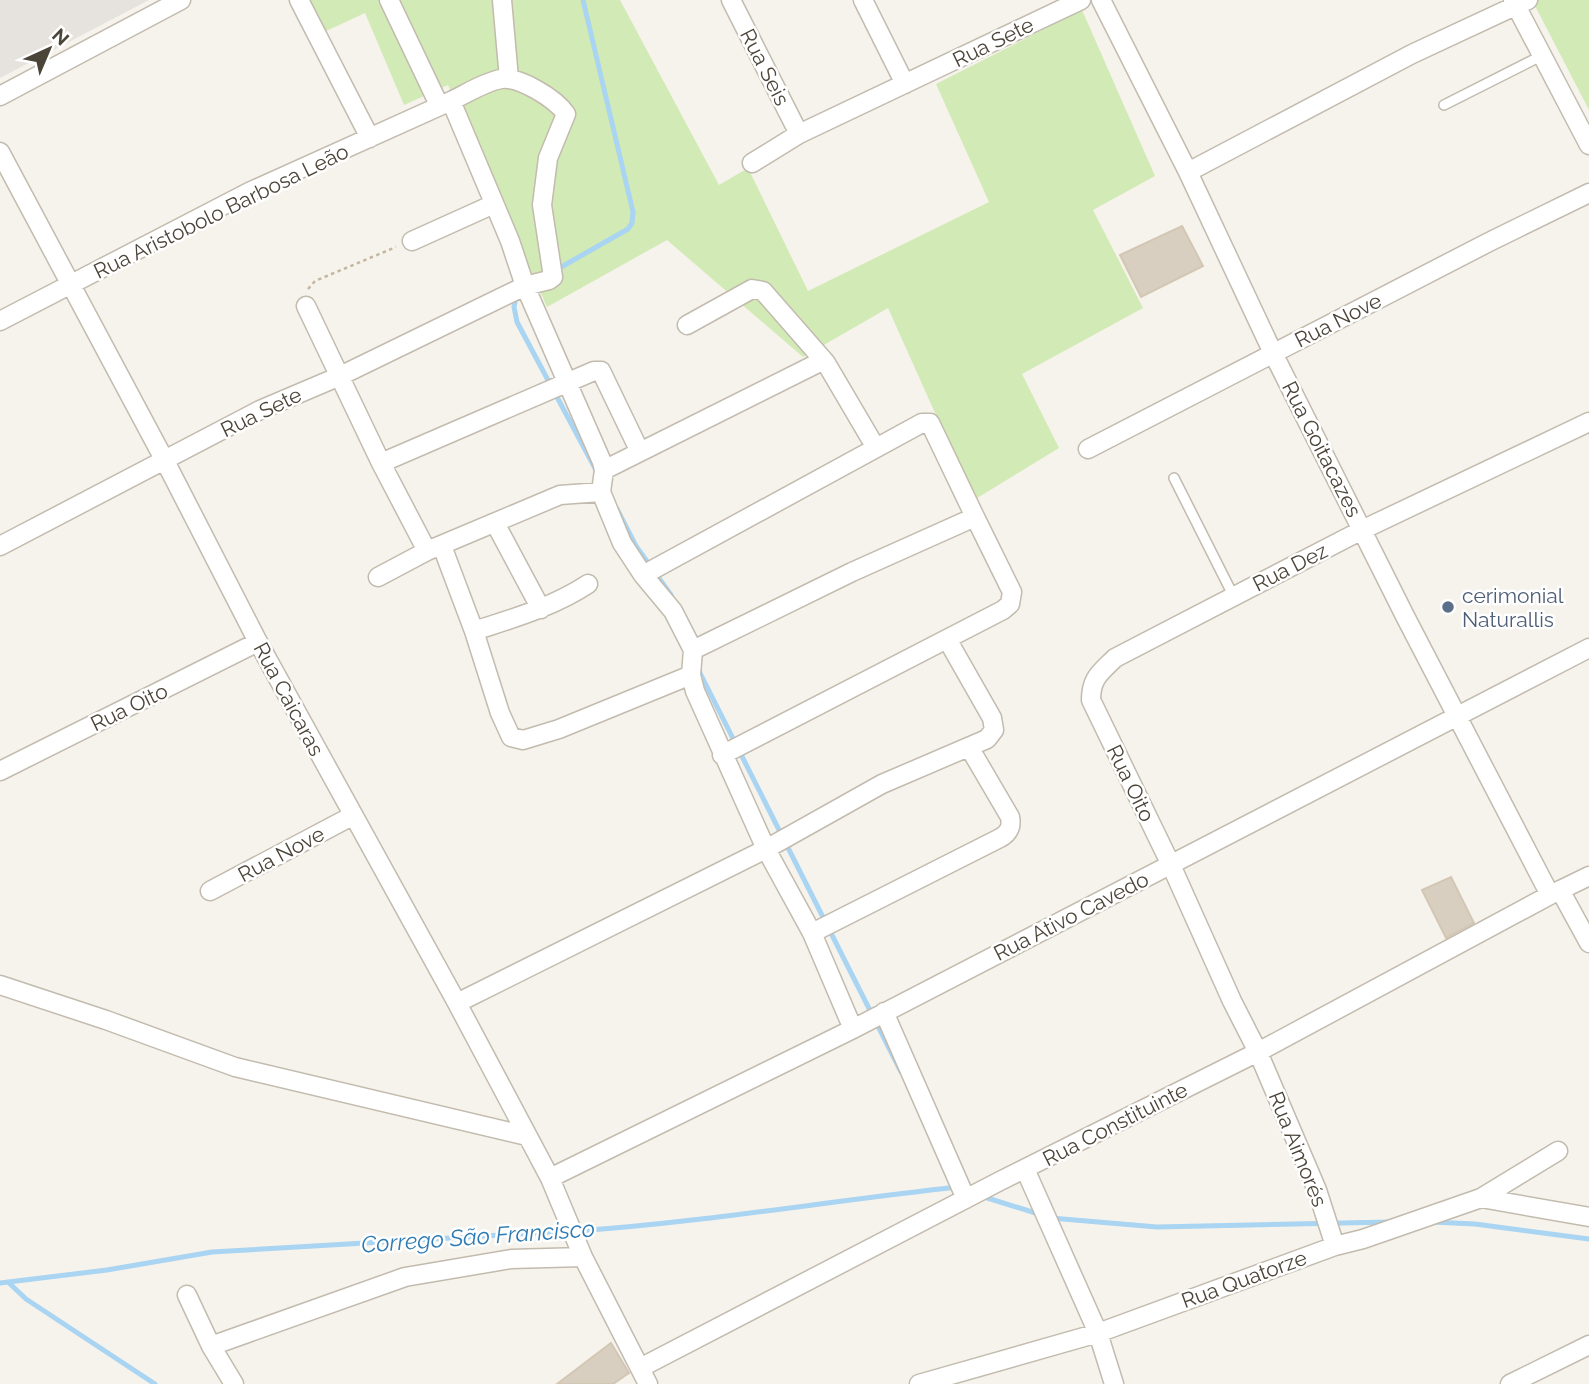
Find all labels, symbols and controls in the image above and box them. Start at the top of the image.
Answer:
street label: Rua Sete [948,12,1038,72]
north arrow [14,14,84,84]
text: N [48,24,74,50]
street label: Rua Seis [735,25,795,109]
street label: Rua Aristobolo Barbosa Leão [90,138,352,284]
street label: Rua Nove [1290,287,1386,353]
street label: Rua Goitacazes [1277,377,1367,521]
street label: Rua Sete [216,382,306,442]
street label: Rua Dez [1249,538,1331,596]
place label: cerimonial Naturallis [1462,583,1564,632]
marker: cerimonial Naturallis [1440,599,1456,615]
street label: Rua Caicaras [249,638,329,760]
street label: Rua Oito [86,678,172,736]
street label: Rua Oito [1102,740,1160,826]
street label: Rua Nove [234,821,328,887]
street label: Rua Ativo Cavedo [989,866,1153,966]
street label: Rua Constituinte [1038,1077,1192,1171]
street label: Rua Aimorés [1264,1088,1332,1210]
water label: Corrego São Francisco [360,1214,596,1258]
street label: Rua Quatorze [1178,1245,1310,1313]

